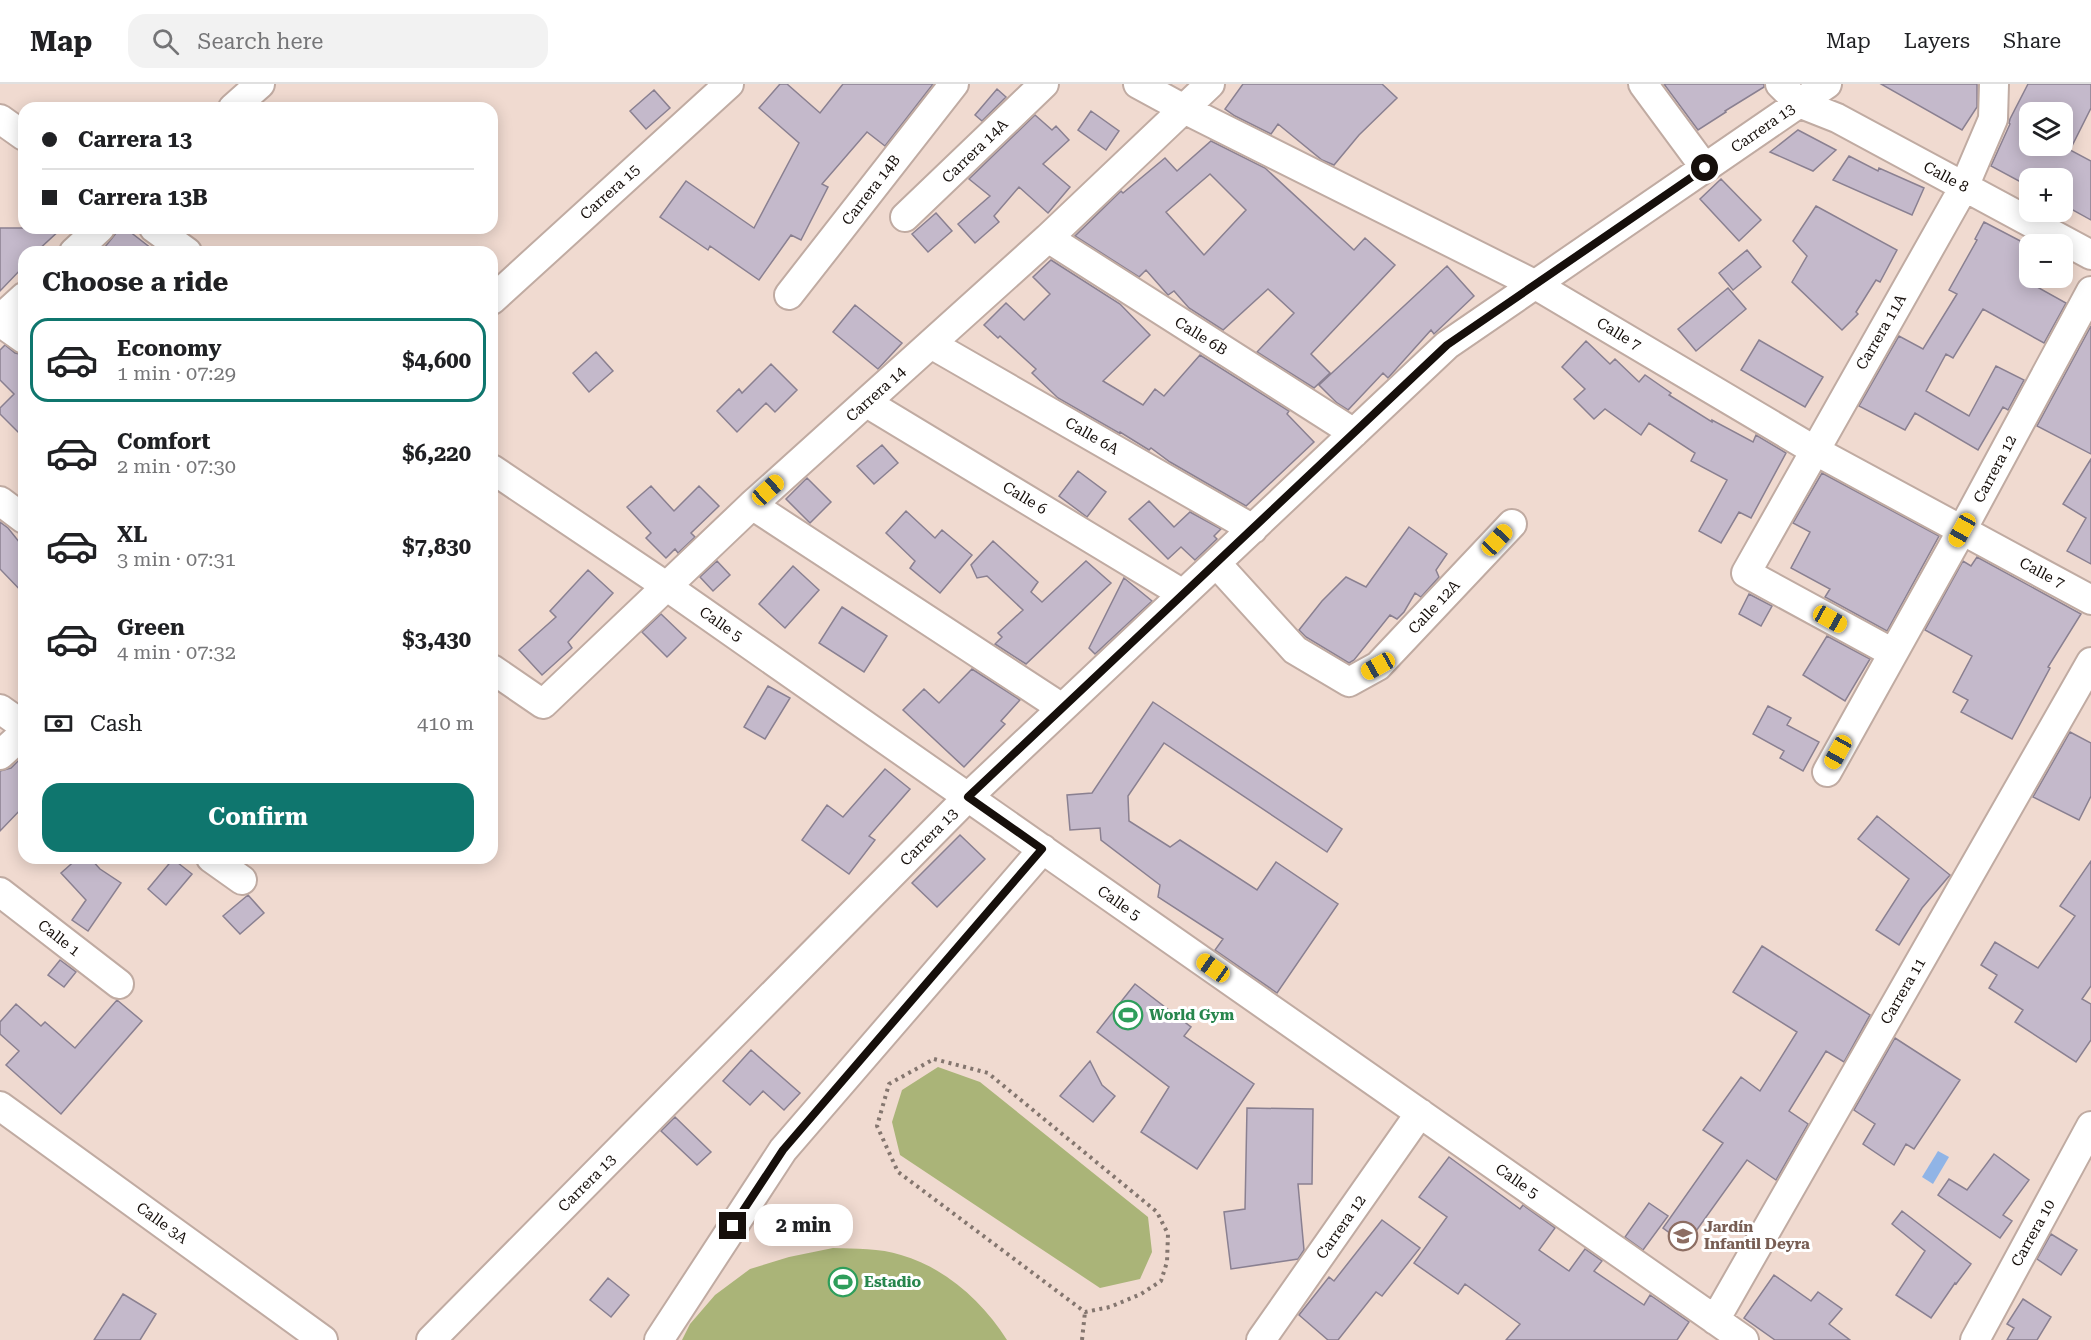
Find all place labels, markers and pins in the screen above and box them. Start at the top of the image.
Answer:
sports icon: World Gym [1112,999,1144,1031]
place label: World Gym [1149,1006,1235,1024]
place label: Jardín Infantil Deyra [1704,1218,1810,1253]
school or university icon: Jardín Infantil Deyra [1667,1220,1699,1252]
sports icon: Estadio [827,1266,859,1298]
place label: Estadio [864,1273,921,1291]

